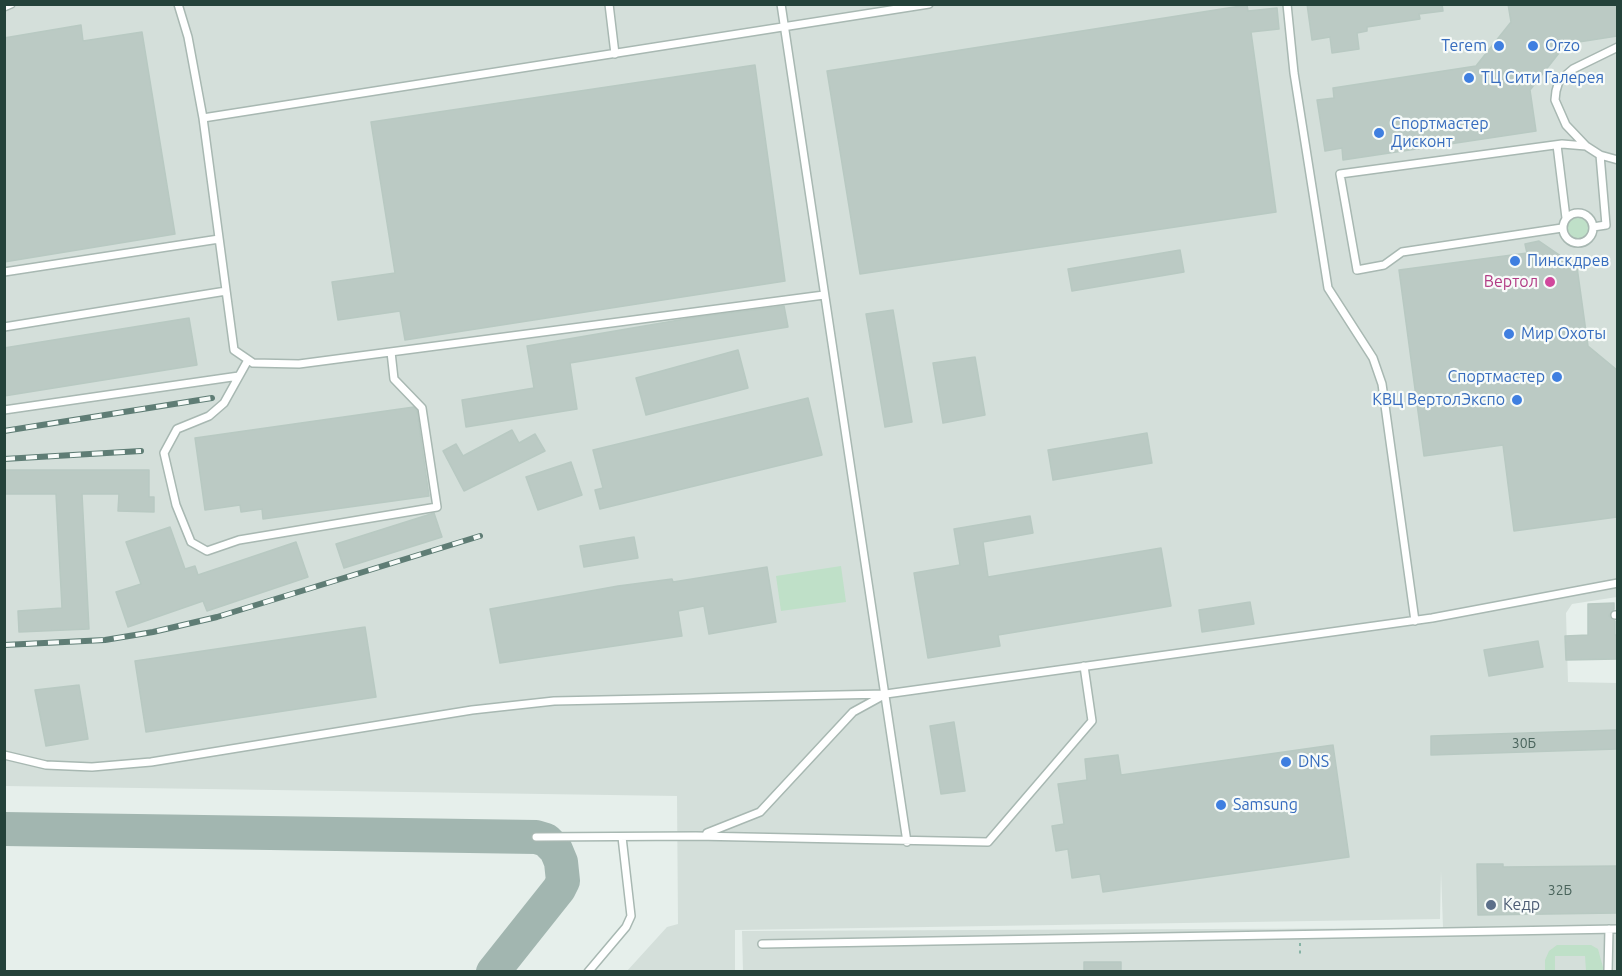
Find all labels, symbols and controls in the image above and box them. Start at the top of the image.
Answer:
place label: Terem [1441,36,1487,56]
place label: Orzo [1545,36,1580,56]
marker: Terem [1492,39,1506,53]
marker: Orzo [1526,39,1540,53]
place label: ТЦ Сити Галерея [1481,68,1604,88]
marker: ТЦ Сити Галерея [1462,71,1476,85]
place label: Спортмастер Дисконт [1391,114,1489,152]
marker: Спортмастер Дисконт [1372,126,1386,140]
place label: Пинскдрев [1527,251,1609,271]
marker: Пинскдрев [1508,254,1522,268]
place label: Вертол [1484,272,1538,292]
marker: Вертол [1543,275,1557,289]
place label: Мир Охоты [1521,324,1606,344]
marker: Мир Охоты [1502,327,1516,341]
place label: Спортмастер [1447,367,1545,387]
marker: Спортмастер [1550,370,1564,384]
place label: КВЦ ВертолЭкспо [1372,390,1505,410]
marker: КВЦ ВертолЭкспо [1510,393,1524,407]
house number: 30Б [1512,735,1536,751]
place label: DNS [1298,752,1329,772]
marker: DNS [1279,755,1293,769]
place label: Samsung [1233,795,1298,815]
marker: Samsung [1214,798,1228,812]
house number: 32Б [1548,882,1572,898]
place label: Кедр [1503,895,1540,915]
marker: Кедр [1484,898,1498,912]

